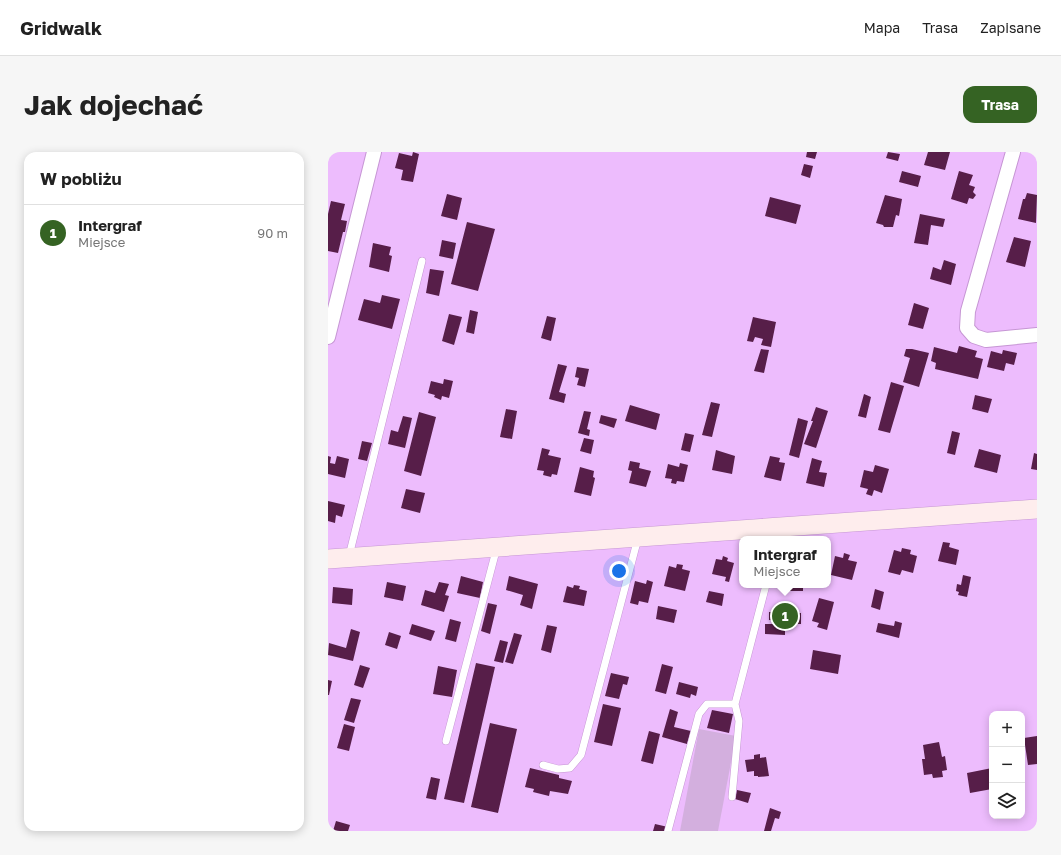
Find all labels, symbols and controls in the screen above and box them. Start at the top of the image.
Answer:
text: Gridwalk [20,16,102,39]
text: Mapa [864,19,900,36]
text: Trasa [922,19,958,36]
text: Zapisane [980,19,1041,36]
button: Trasa [963,86,1037,123]
text: Jak dojechać [24,88,203,121]
text: W pobliżu [40,168,122,189]
text: Intergraf [78,216,142,234]
text: 1 [50,225,56,241]
text: 90 m [257,225,288,241]
text: Miejsce [78,234,125,250]
popup [739,536,831,588]
text: Intergraf [753,545,817,563]
your location [609,561,629,581]
text: Miejsce [753,563,800,579]
pin: 1 [772,601,798,631]
map controls [989,711,1025,819]
button: + [989,711,1025,747]
button: − [989,747,1025,783]
button: layers [989,783,1025,819]

